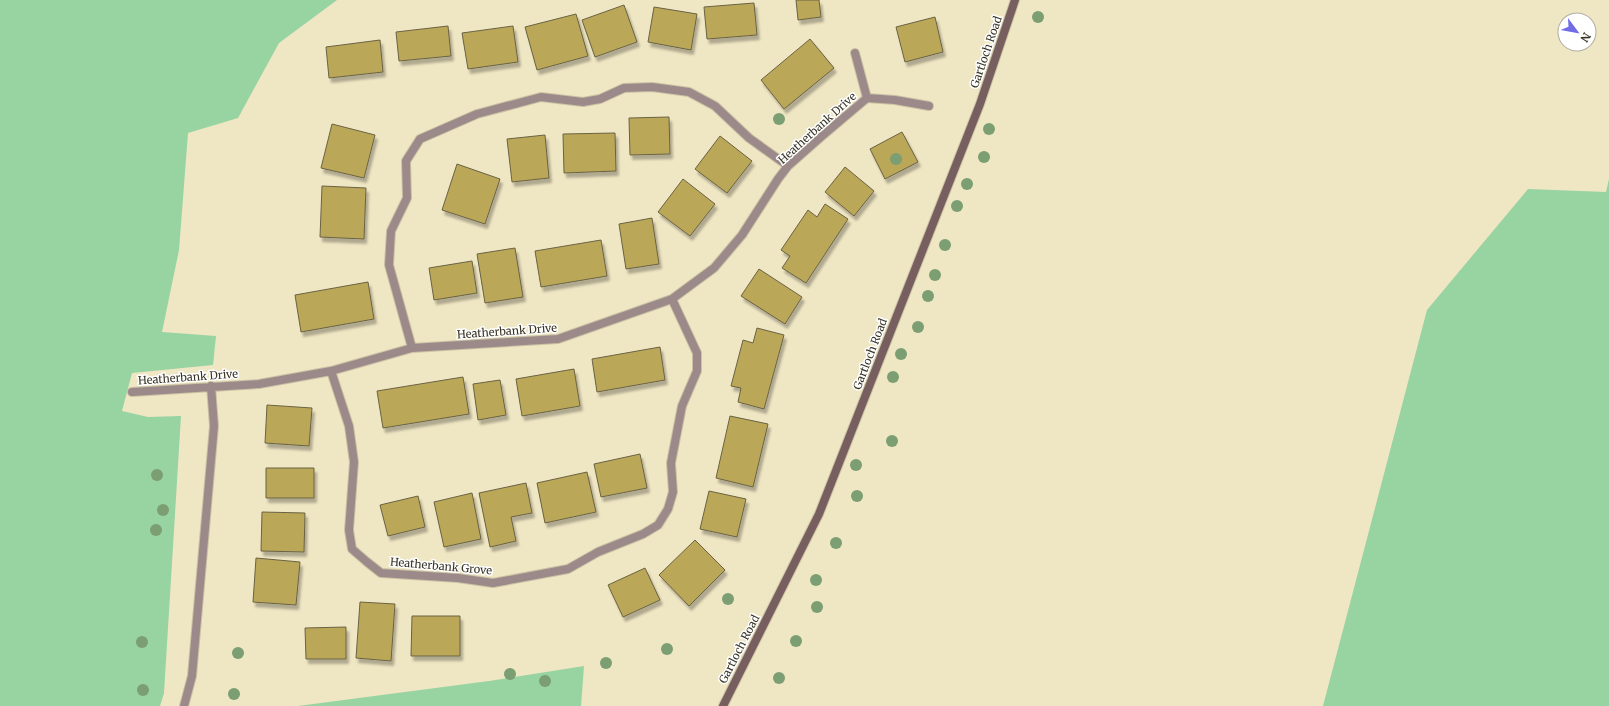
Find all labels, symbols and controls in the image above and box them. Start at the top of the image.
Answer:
north arrow [1557,12,1597,52]
street label: Gartloch Road [967,14,1005,90]
text: N [1577,30,1594,45]
street label: Heatherbank Drive [775,89,859,167]
street label: Gartloch Road [850,316,890,392]
street label: Heatherbank Drive [457,321,558,341]
street label: Heatherbank Drive [138,367,239,387]
street label: Heatherbank Grove [389,555,493,577]
street label: Gartloch Road [716,612,762,686]

